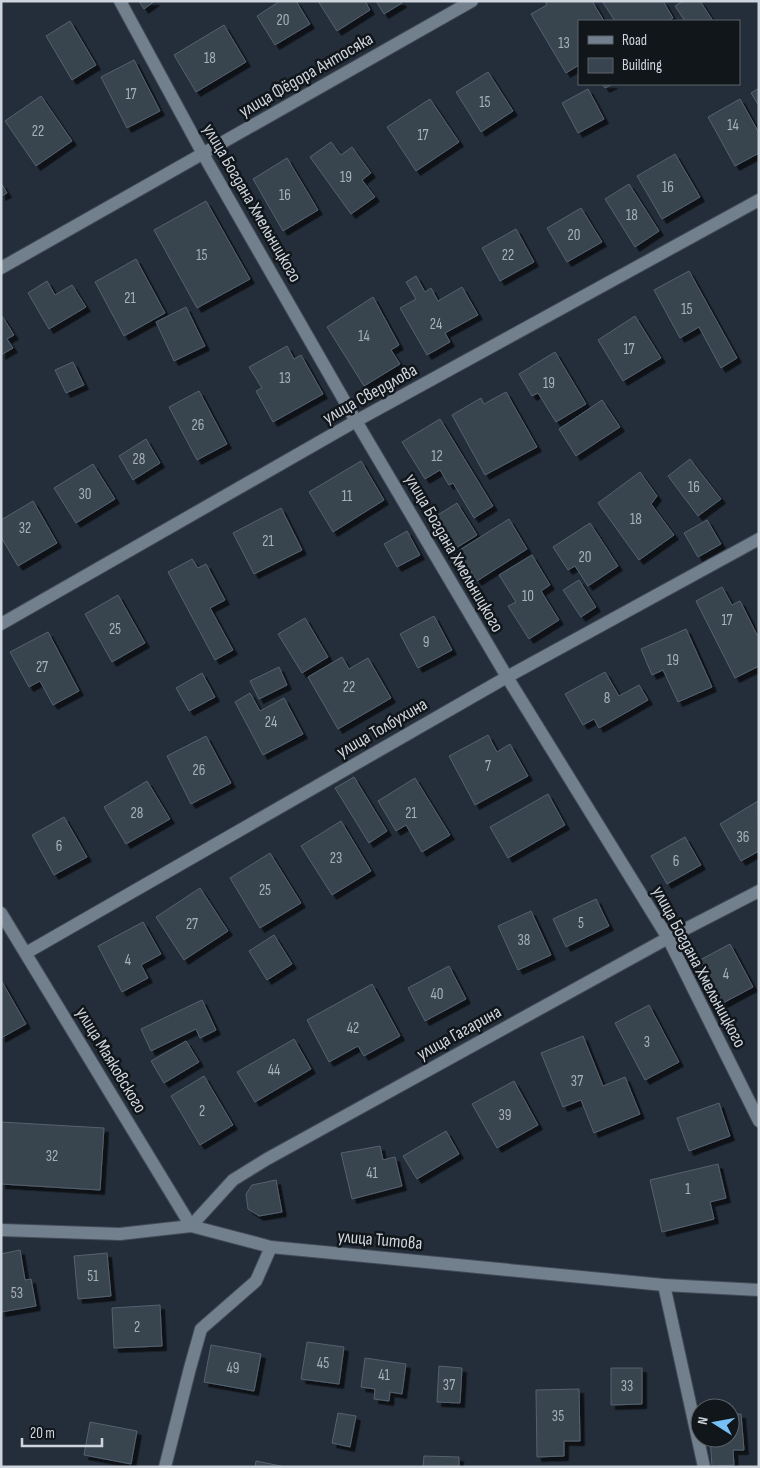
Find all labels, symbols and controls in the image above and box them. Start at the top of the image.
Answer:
house number: 20 [277,11,289,30]
legend [578,20,740,85]
street label: улица Фёдора Антосяка [235,28,377,122]
text: Road [622,31,647,50]
house number: 13 [558,34,570,53]
house number: 18 [204,49,216,68]
text: Building [622,56,662,75]
house number: 17 [125,85,137,104]
house number: 15 [479,93,491,112]
house number: 14 [727,116,739,135]
street label: улица Богдана Хмельницкого [198,120,306,286]
house number: 22 [32,122,44,141]
house number: 17 [417,126,429,145]
house number: 19 [340,168,352,187]
house number: 16 [662,178,674,197]
house number: 16 [279,186,291,205]
house number: 18 [626,206,638,225]
house number: 20 [568,226,580,245]
house number: 15 [196,246,208,265]
house number: 22 [502,246,514,265]
house number: 21 [124,289,136,308]
house number: 15 [681,300,693,319]
house number: 24 [430,315,442,334]
house number: 14 [358,327,370,346]
house number: 17 [623,340,635,359]
street label: улица Свердлова [319,359,421,429]
house number: 13 [279,369,291,388]
house number: 19 [543,374,555,393]
house number: 26 [192,416,204,435]
house number: 12 [431,447,443,466]
house number: 28 [133,450,145,469]
street label: улица Богдана Хмельницкого [400,470,508,636]
house number: 16 [688,478,700,497]
house number: 30 [79,485,91,504]
house number: 11 [342,487,353,506]
house number: 18 [630,510,642,529]
house number: 32 [19,519,31,538]
house number: 21 [262,532,274,551]
house number: 20 [579,548,591,567]
house number: 10 [522,587,534,606]
house number: 17 [721,611,733,630]
house number: 25 [109,620,121,639]
house number: 9 [423,633,429,652]
house number: 19 [667,651,679,670]
house number: 27 [36,658,48,677]
house number: 22 [343,678,355,697]
house number: 8 [604,689,610,708]
street label: улица Толбухина [333,694,431,762]
house number: 24 [265,713,277,732]
house number: 7 [485,757,491,776]
house number: 26 [193,761,205,780]
house number: 28 [131,804,143,823]
house number: 21 [405,804,417,823]
house number: 36 [737,828,749,847]
house number: 6 [56,837,62,856]
house number: 23 [330,849,342,868]
house number: 6 [673,852,679,871]
house number: 25 [259,881,271,900]
street label: улица Богдана Хмельницкого [648,883,750,1051]
house number: 5 [578,914,584,933]
house number: 27 [186,915,198,934]
house number: 38 [518,931,530,950]
house number: 4 [125,951,131,970]
house number: 4 [723,965,729,984]
house number: 40 [431,985,443,1004]
street label: улица Гагарина [413,1001,505,1065]
street label: улица Маяковского [71,1003,151,1117]
house number: 42 [347,1019,359,1038]
house number: 3 [644,1033,650,1052]
house number: 44 [268,1061,280,1080]
house number: 37 [571,1072,583,1091]
house number: 2 [199,1102,205,1121]
house number: 39 [499,1106,511,1125]
house number: 32 [46,1147,58,1166]
house number: 41 [366,1164,379,1183]
house number: 1 [685,1180,691,1199]
street label: улица Титова [337,1226,423,1254]
house number: 51 [87,1267,99,1286]
house number: 53 [11,1284,23,1303]
house number: 2 [134,1318,140,1337]
house number: 45 [317,1354,329,1373]
house number: 49 [227,1359,239,1378]
house number: 41 [378,1366,391,1385]
house number: 37 [443,1376,455,1395]
house number: 33 [621,1377,633,1396]
north arrow [690,1398,740,1448]
house number: 35 [552,1407,564,1426]
text: N [694,1415,712,1426]
scale bar [22,1416,102,1448]
text: 20 m [30,1424,55,1443]

